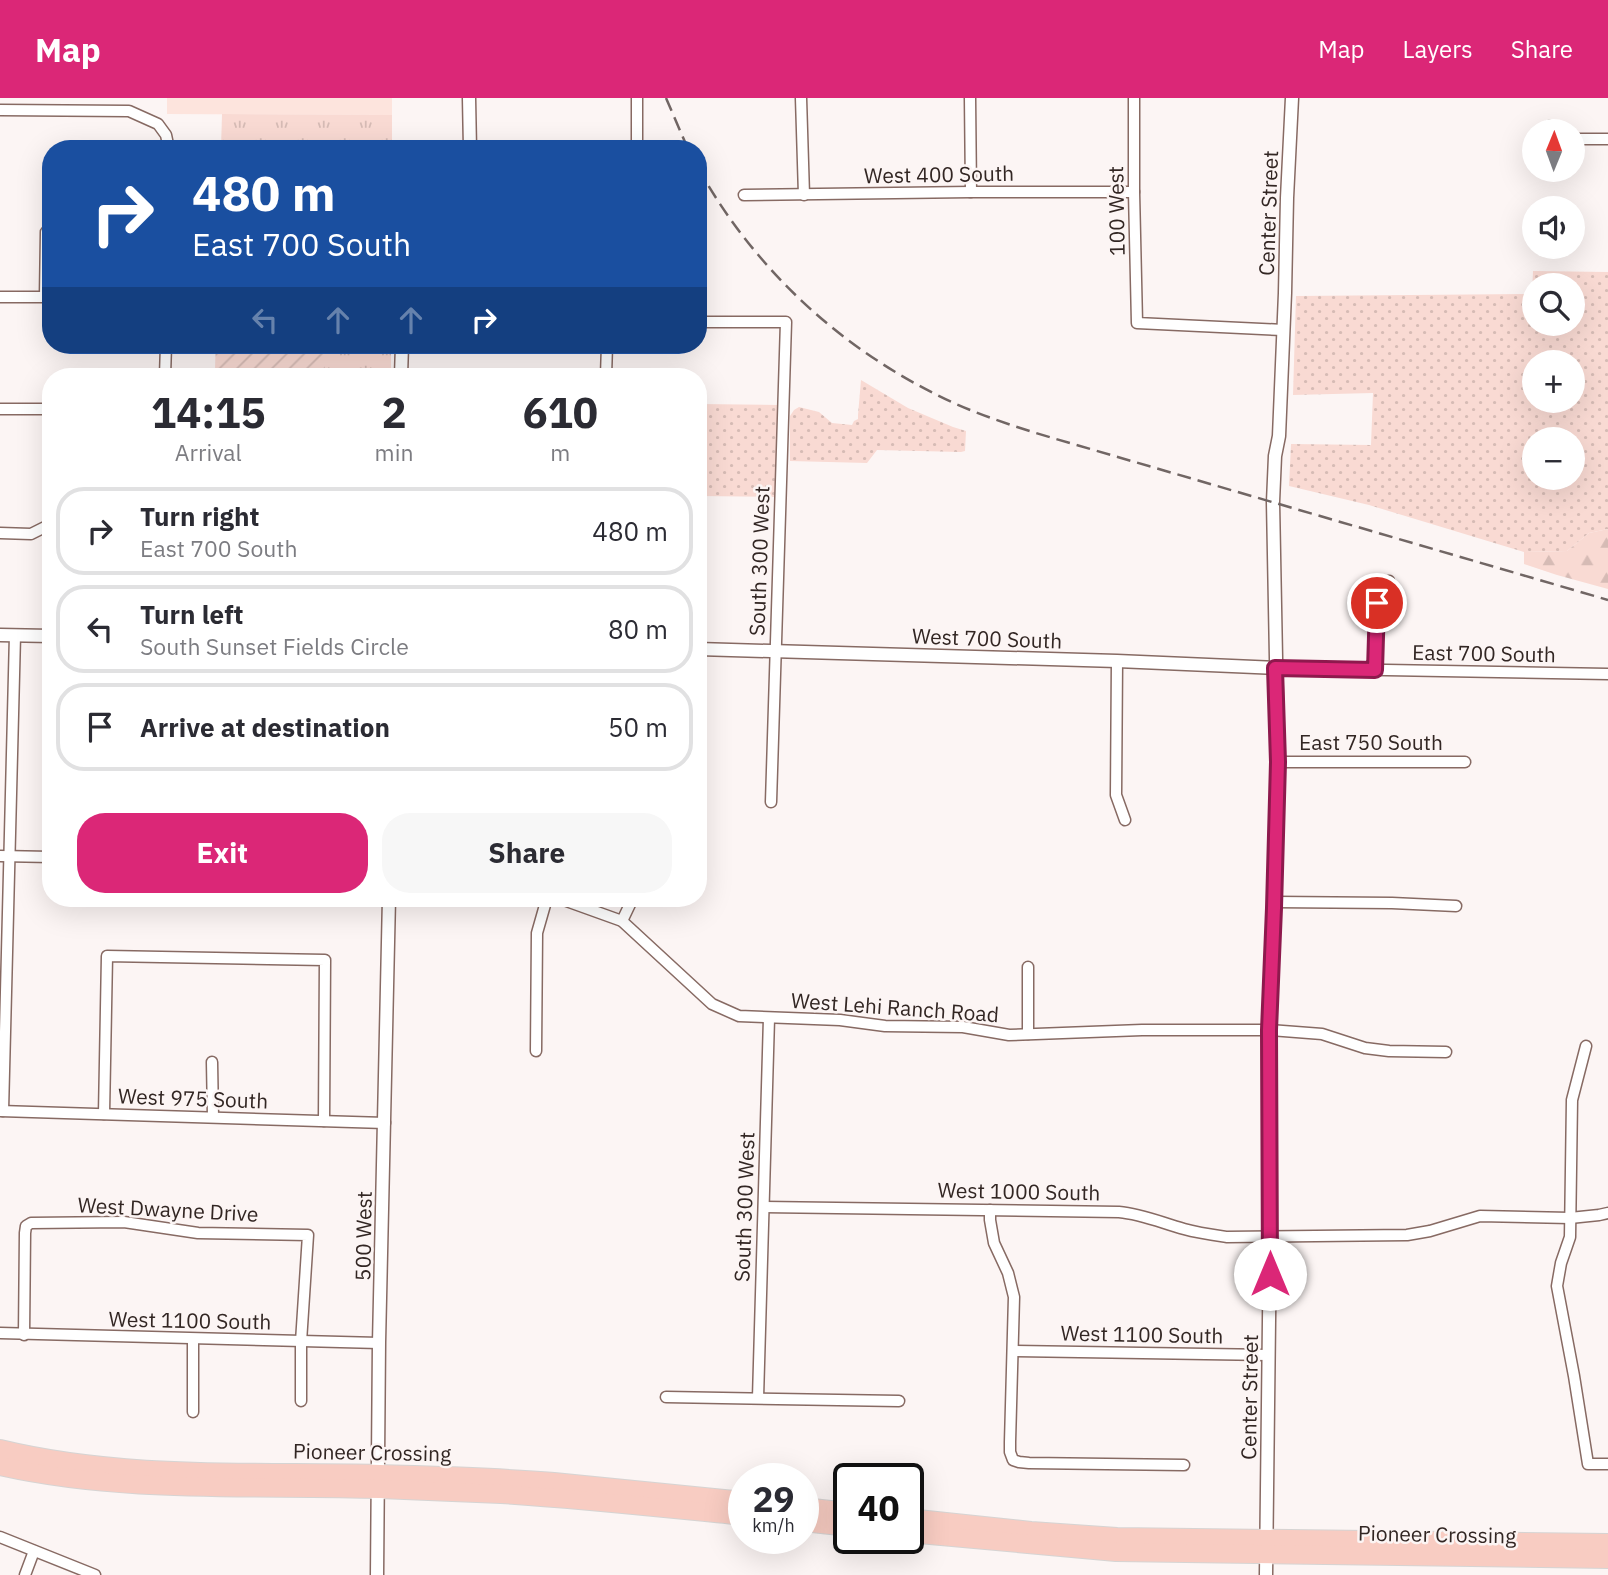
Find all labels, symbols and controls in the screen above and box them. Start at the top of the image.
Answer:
text: Map [35,28,101,71]
text: Map [1318,33,1365,65]
text: Layers [1403,33,1473,65]
text: Share [1511,33,1573,65]
north arrow [1522,119,1586,182]
map controls [1522,119,1585,490]
street label: Center Street [1252,150,1284,276]
street label: West 400 South [864,159,1014,189]
text: 480 m [192,161,336,224]
street label: 100 West [1101,166,1131,256]
icon: right [77,168,168,259]
button: sound [1522,196,1585,259]
text: East 700 South [192,223,411,265]
button: search [1522,273,1585,336]
icon: left [246,301,284,339]
icon: ahead [319,301,357,339]
icon: ahead [392,301,430,339]
icon: right [465,301,503,339]
button: + [1522,350,1585,413]
text: 14:15 [151,385,266,440]
text: 2 [381,385,407,440]
text: 610 [522,385,598,440]
button: − [1522,427,1585,490]
text: Arrival [175,437,242,467]
text: min [375,437,413,467]
text: m [550,437,570,467]
street label: South 300 West [742,485,776,637]
text: Turn right [140,499,259,533]
icon: right [81,512,119,550]
text: 480 m [592,514,668,548]
text: East 700 South [140,533,298,563]
pin [1347,573,1407,633]
icon: arrive [1358,584,1396,622]
text: Turn left [140,597,243,631]
icon: left [81,610,119,648]
text: 80 m [608,612,668,646]
street label: West 700 South [911,621,1063,655]
text: South Sunset Fields Circle [140,631,409,661]
street label: East 700 South [1412,638,1556,668]
icon: arrive [81,708,119,746]
text: Arrive at destination [140,710,390,744]
text: 50 m [608,710,668,744]
street label: East 750 South [1299,728,1443,756]
button: Exit [77,813,368,893]
button: Share [382,813,672,893]
street label: West Lehi Ranch Road [790,986,1000,1028]
street label: West 975 South [117,1081,269,1115]
street label: South 300 West [727,1131,761,1283]
street label: West 1000 South [937,1176,1101,1206]
street label: West Dwayne Drive [77,1190,259,1228]
street label: 500 West [348,1191,378,1281]
position arrow [1233,1237,1307,1311]
street label: West 1100 South [108,1305,272,1335]
street label: West 1100 South [1060,1319,1224,1349]
street label: Center Street [1234,1334,1264,1460]
street label: Pioneer Crossing [293,1437,451,1467]
speed limit sign: 40 [833,1463,924,1554]
text: 29 [752,1476,795,1522]
text: km/h [752,1514,795,1537]
street label: Pioneer Crossing [1358,1519,1516,1549]

